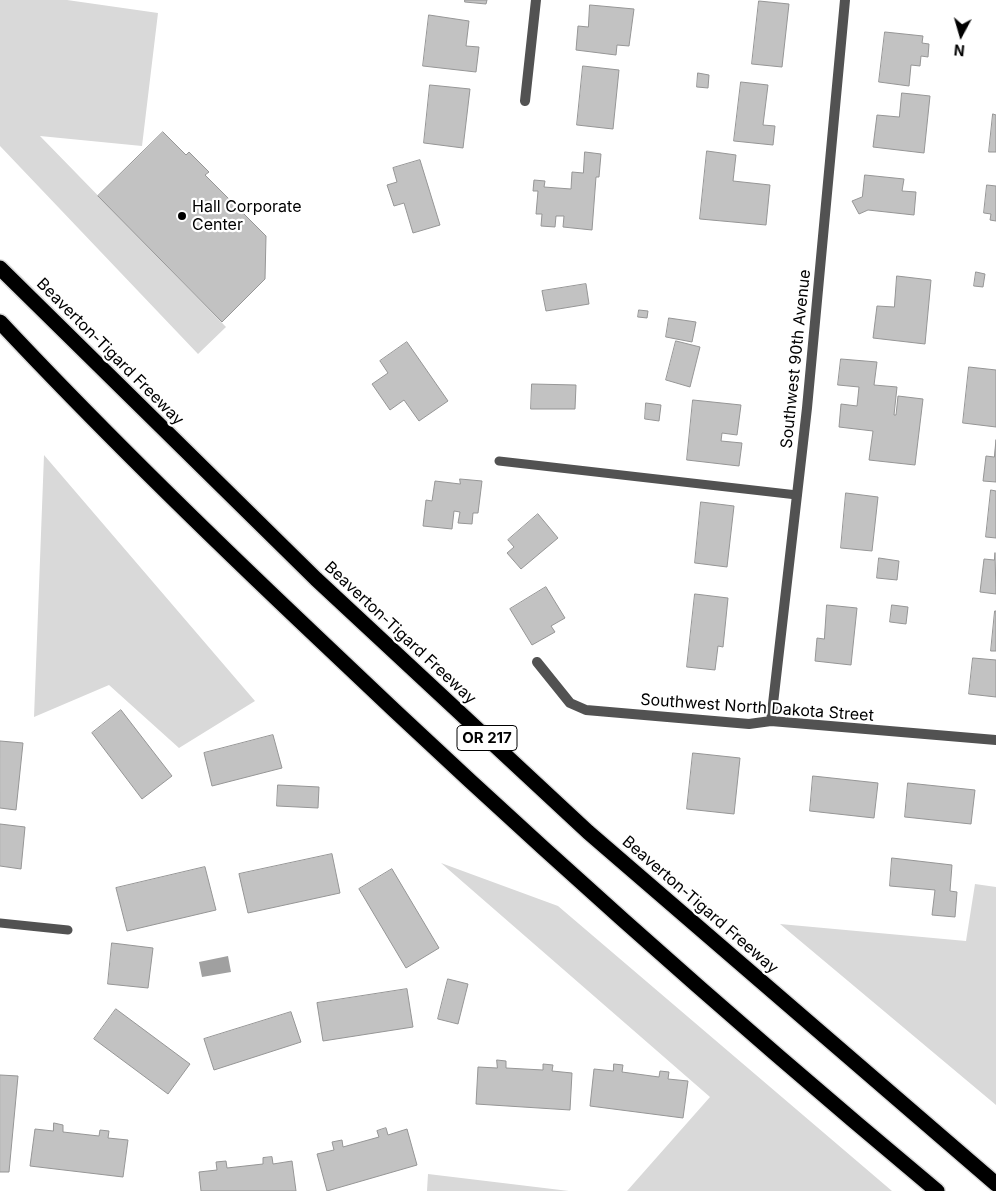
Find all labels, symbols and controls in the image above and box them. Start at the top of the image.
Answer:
north arrow [936,10,986,60]
text: N [953,41,966,59]
place label: Hall Corporate Center [192,197,301,235]
marker: Hall Corporate Center [176,210,188,222]
street label: Southwest 90th Avenue [777,269,815,449]
street label: Beaverton-Tigard Freeway [32,274,188,430]
street label: Beaverton-Tigard Freeway [320,558,480,708]
street label: Southwest North Dakota Street [640,690,874,726]
road number: OR 217 [457,726,517,750]
street label: Beaverton-Tigard Freeway [618,832,782,978]

